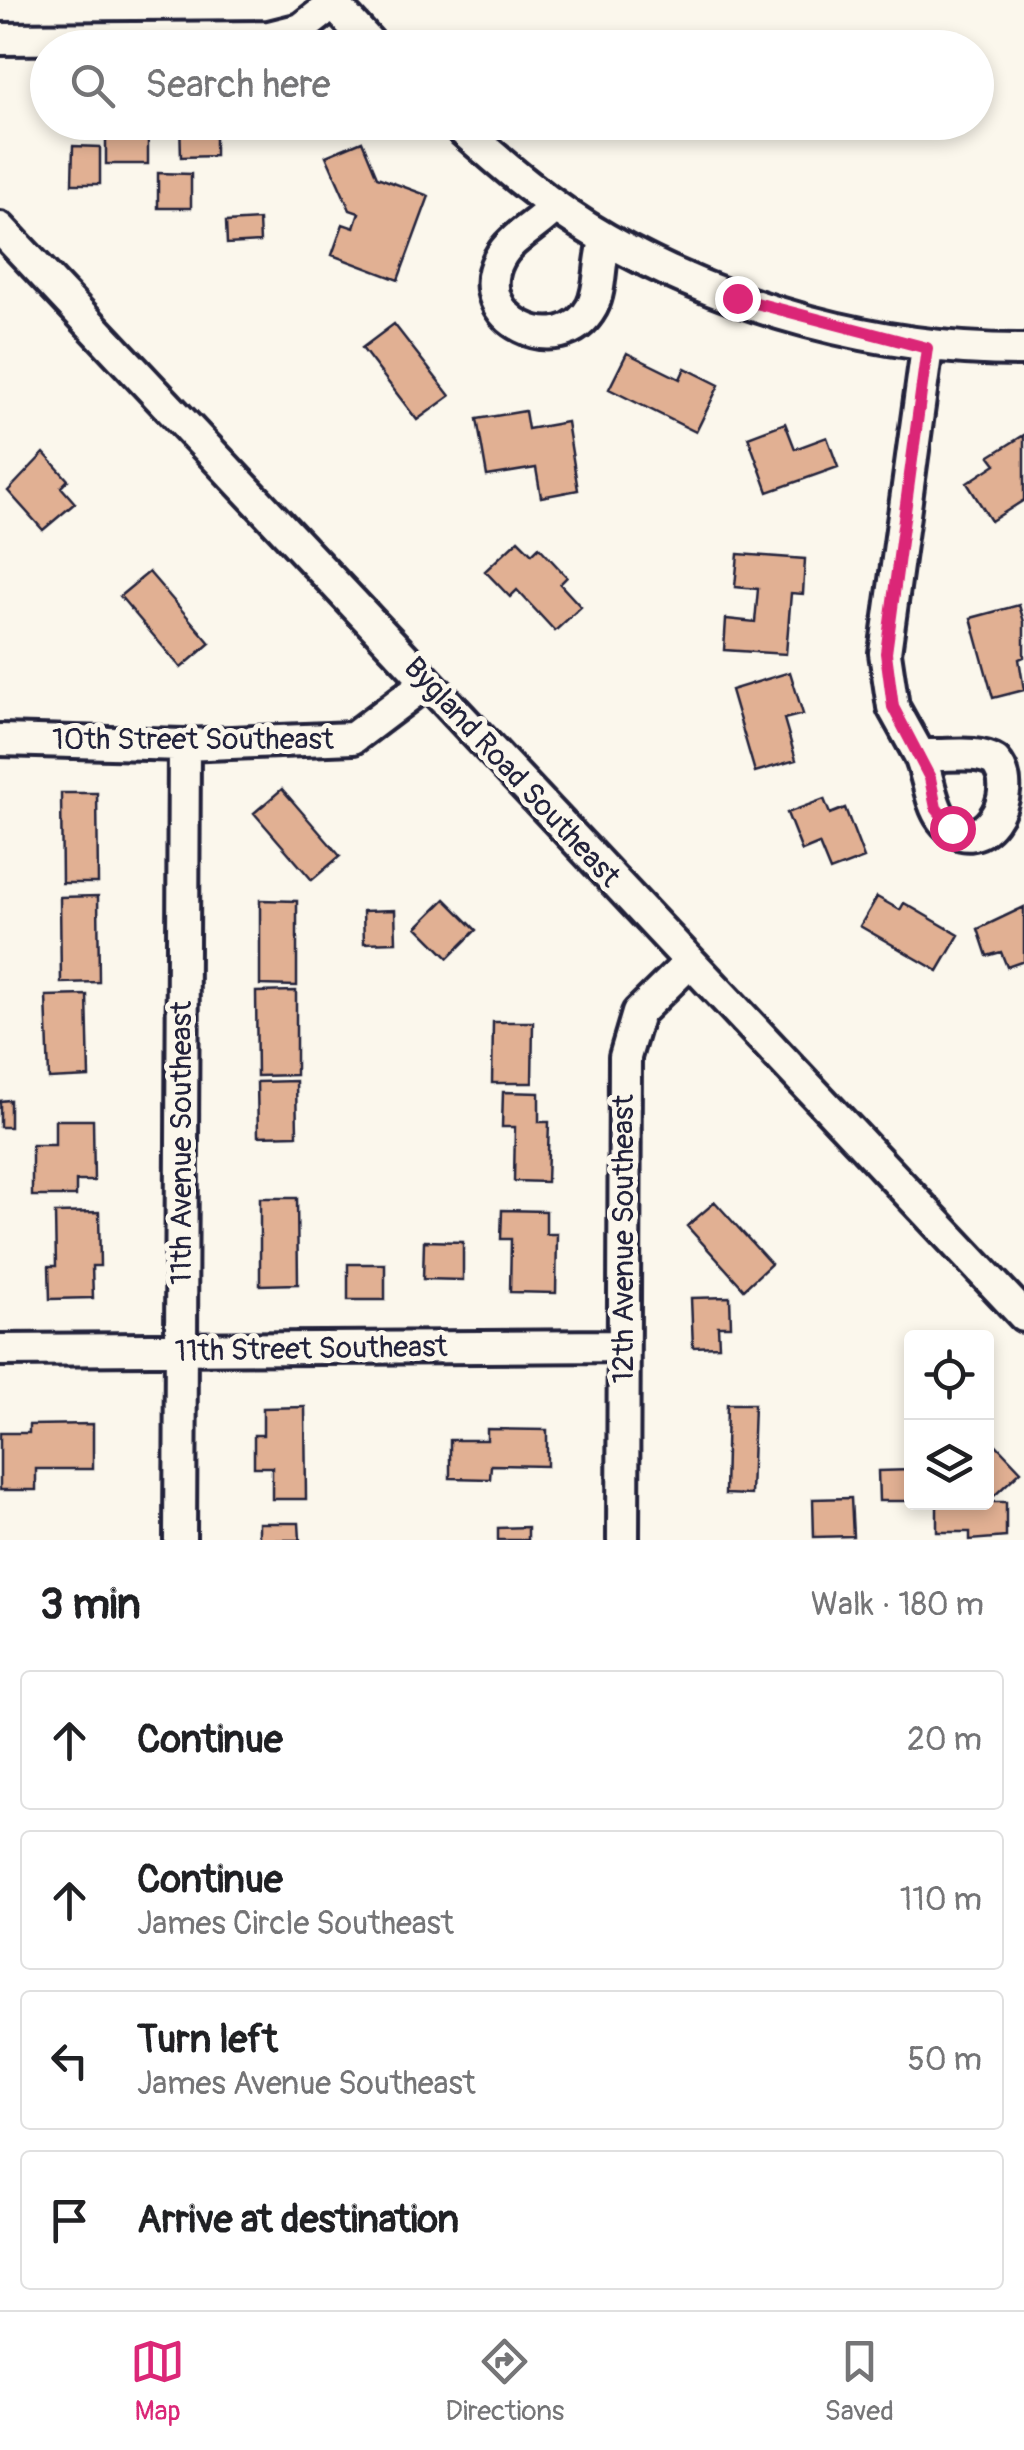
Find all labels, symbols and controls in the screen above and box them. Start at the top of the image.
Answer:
search box [30,30,994,140]
icon: search [65,58,120,113]
text: Search here [145,61,331,109]
route end [715,276,761,322]
street label: Bygland Road Southeast [396,649,629,895]
street label: 10th Street Southeast [52,721,335,758]
route start [930,806,976,852]
street label: 11th Avenue Southeast [163,1000,200,1285]
street label: 12th Avenue Southeast [605,1094,642,1384]
street label: 11th Street Southeast [174,1328,449,1370]
map controls [904,1330,994,1510]
button: locate [904,1330,994,1420]
button: layers [904,1420,994,1510]
text: 3 min [40,1579,141,1631]
text: Walk · 180 m [811,1585,984,1625]
icon: ahead [42,1713,97,1768]
text: Continue [137,1716,283,1764]
text: 20 m [907,1720,982,1760]
text: Continue [137,1856,283,1904]
icon: ahead [42,1873,97,1928]
text: 110 m [900,1880,982,1920]
text: James Circle Southeast [137,1904,454,1944]
text: Turn left [137,2016,278,2064]
icon: left [42,2033,97,2088]
text: 50 m [907,2040,982,2080]
text: James Avenue Southeast [137,2064,476,2104]
icon: arrive [42,2193,97,2248]
text: Arrive at destination [137,2196,459,2244]
tab: Map [130,2334,185,2429]
tab: Directions [445,2334,564,2429]
tab: Saved [824,2334,894,2429]

